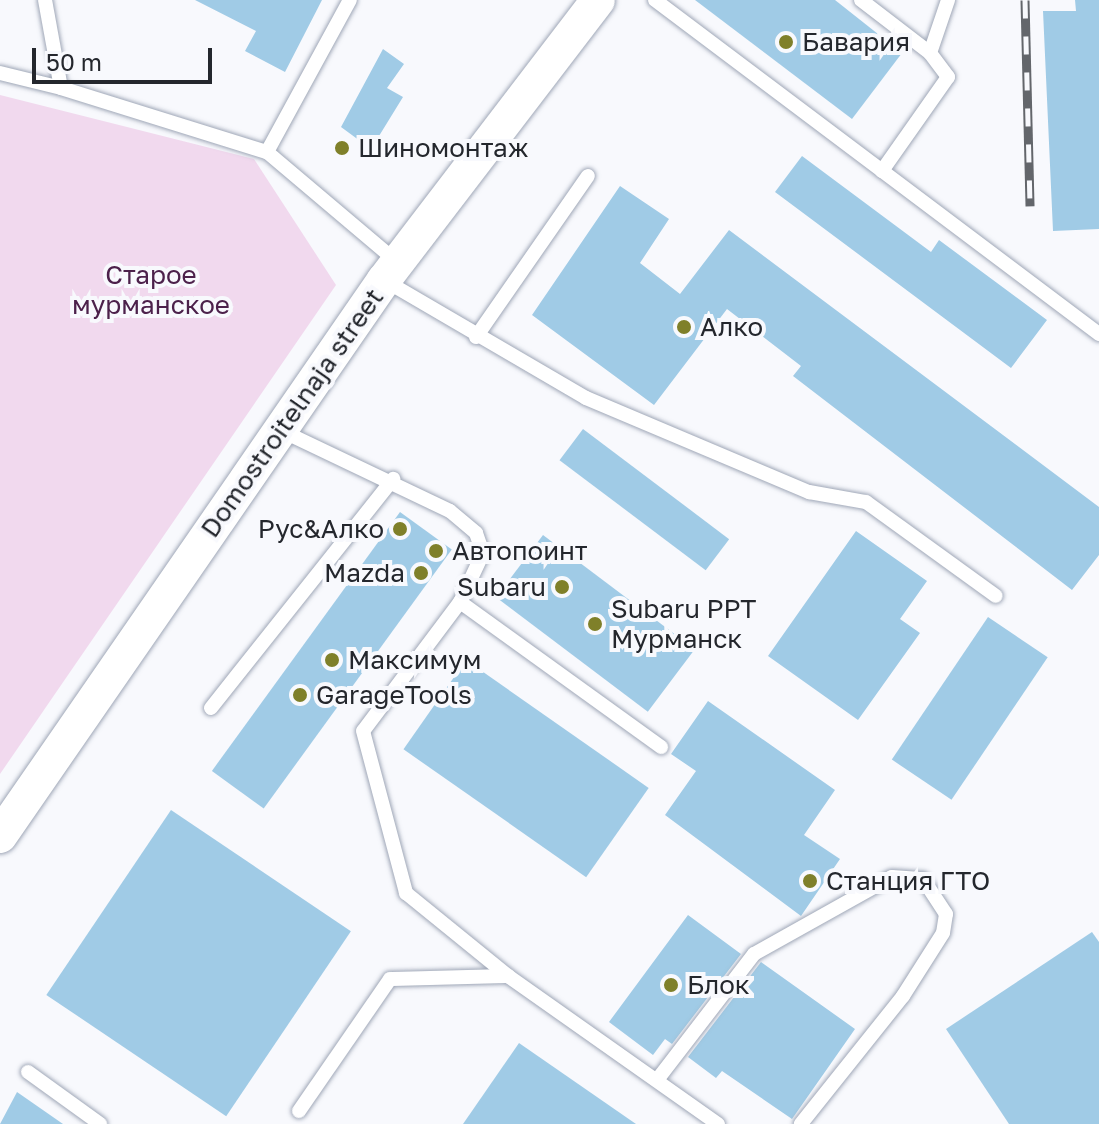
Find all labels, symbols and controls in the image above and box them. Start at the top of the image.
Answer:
place label: Бавария [802,26,910,58]
scale bar [36,32,216,82]
marker: Бавария [777,33,795,51]
text: 50 m [46,47,102,76]
place label: Шиномонтаж [358,132,528,164]
marker: Шиномонтаж [333,139,351,157]
park label: Старое мурманское [72,259,230,320]
street label: Domostroitelnaja street [194,283,390,543]
place label: Алко [700,311,763,343]
marker: Алко [675,318,693,336]
place label: Рус&Алко [258,513,384,545]
marker: Рус&Алко [391,520,409,538]
place label: Автопоинт [452,535,588,567]
marker: Автопоинт [427,542,445,560]
place label: Mazda [324,557,405,589]
marker: Mazda [412,564,430,582]
place label: Subaru [457,571,546,603]
marker: Subaru [553,578,571,596]
place label: Subaru РРТ Мурманск [611,593,756,654]
marker: Subaru РРТ Мурманск [586,615,604,633]
place label: Максимум [348,644,482,676]
marker: Максимум [323,651,341,669]
place label: GarageTools [316,679,472,711]
marker: GarageTools [291,686,309,704]
place label: Станция ГТО [826,865,990,897]
marker: Станция ГТО [801,872,819,890]
place label: Блок [687,969,750,1001]
marker: Блок [662,976,680,994]

